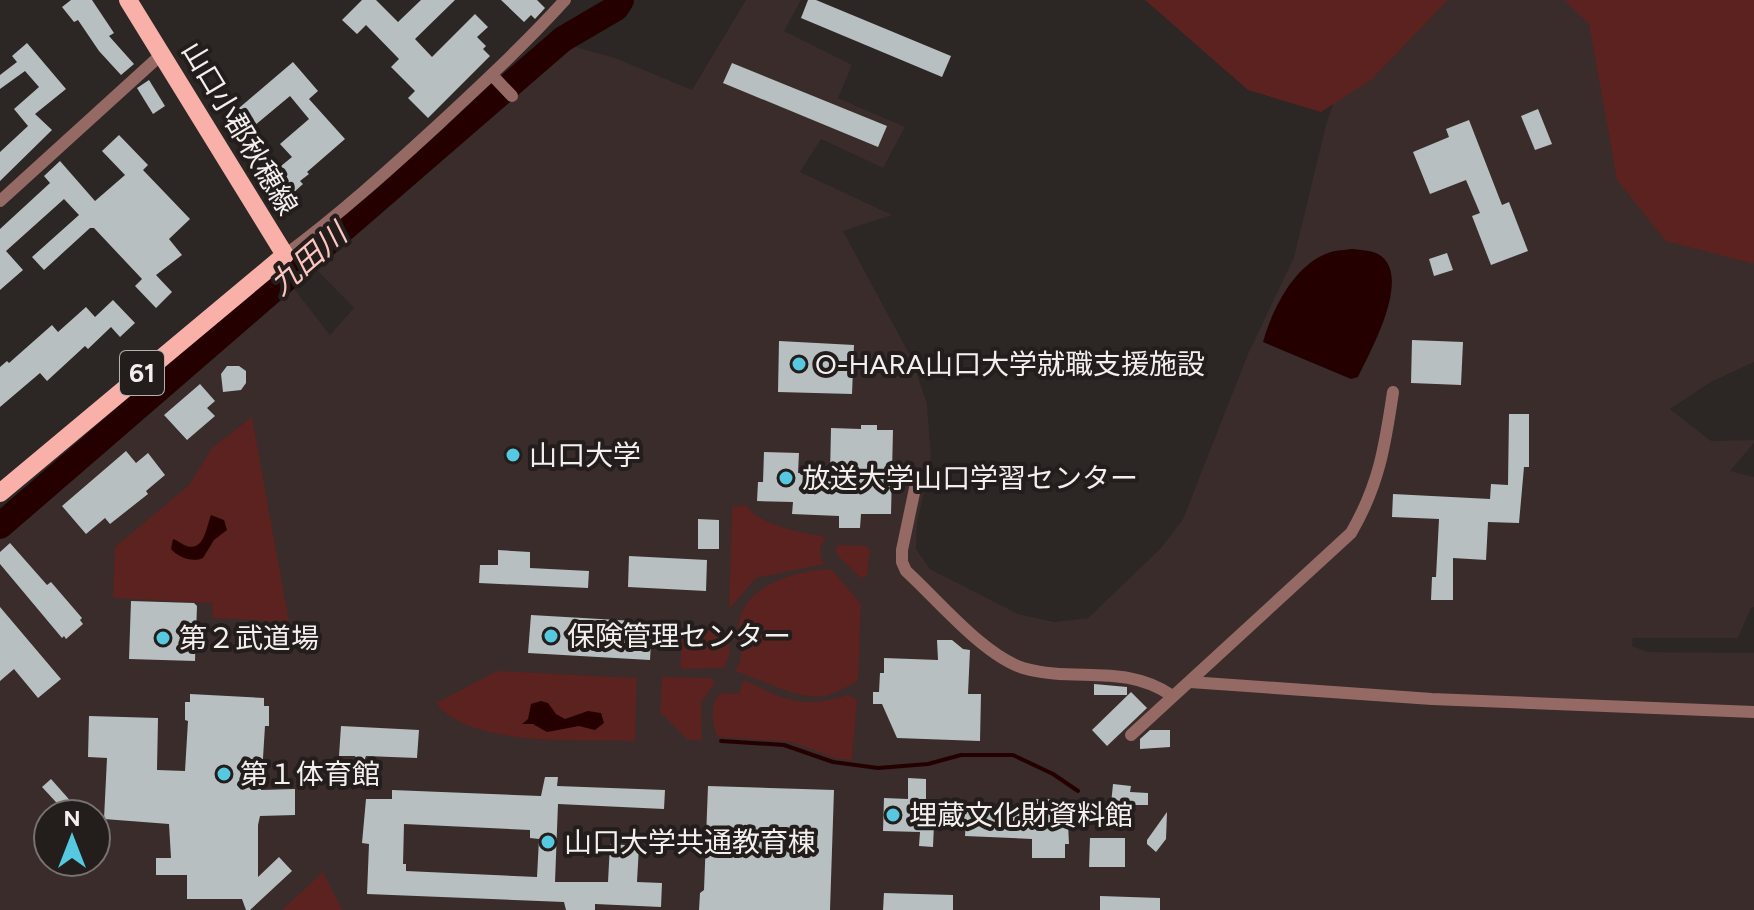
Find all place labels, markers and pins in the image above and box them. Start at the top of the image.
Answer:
place label: O-HARA山口大学就職支援施設 [815,347,1205,381]
marker: O-HARA山口大学就職支援施設 [790,355,808,373]
place label: 山口大学 [529,438,641,472]
marker: 山口大学 [504,446,522,464]
place label: 放送大学山口学習センター [802,461,1138,495]
marker: 放送大学山口学習センター [777,469,795,487]
place label: 保険管理センター [567,619,791,653]
place label: 第２武道場 [179,621,319,655]
marker: 保険管理センター [542,627,560,645]
marker: 第２武道場 [154,629,172,647]
place label: 第１体育館 [240,757,380,791]
marker: 第１体育館 [215,765,233,783]
place label: 埋蔵文化財資料館 [909,798,1133,832]
marker: 埋蔵文化財資料館 [884,806,902,824]
place label: 山口大学共通教育棟 [564,825,816,859]
marker: 山口大学共通教育棟 [539,833,557,851]

